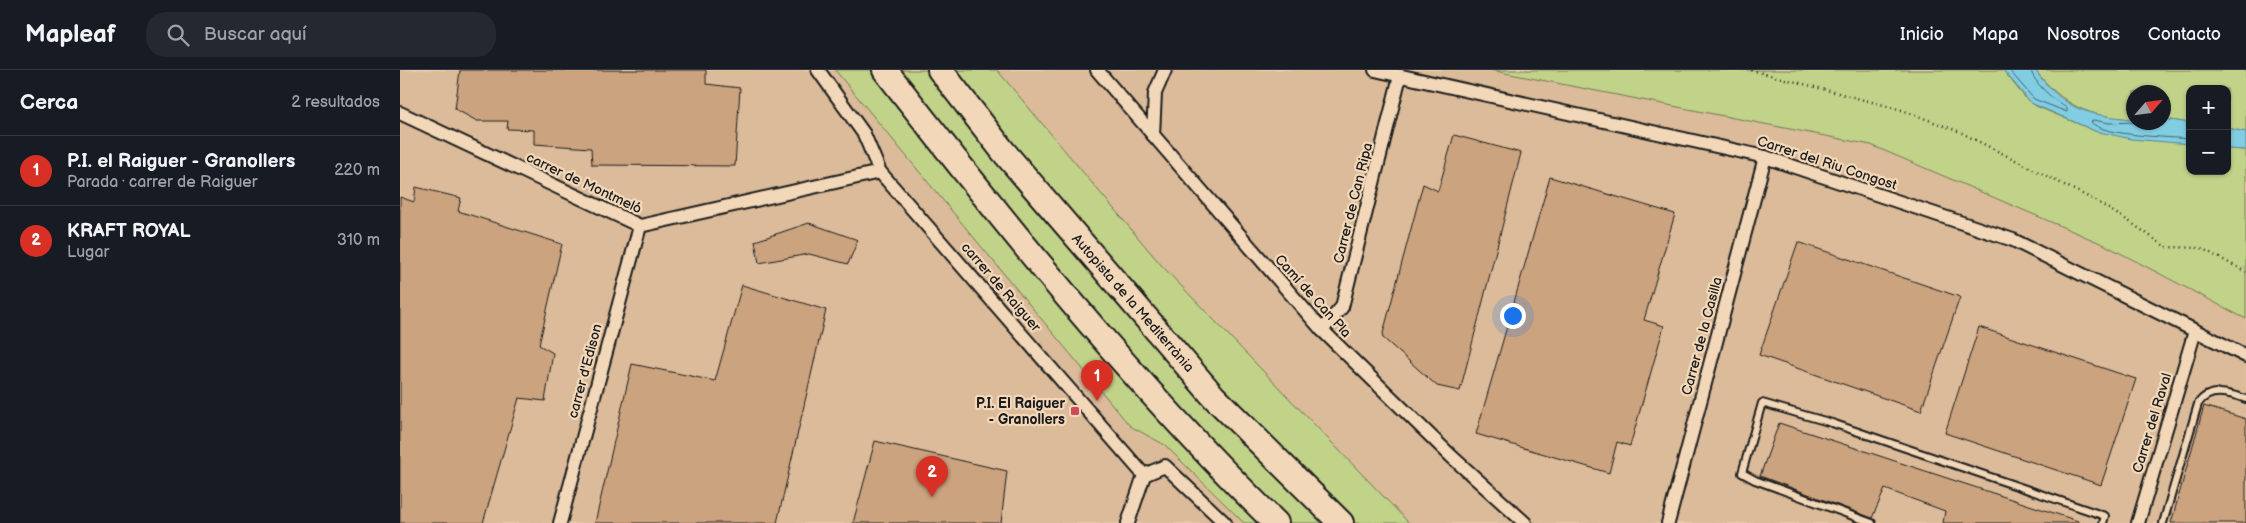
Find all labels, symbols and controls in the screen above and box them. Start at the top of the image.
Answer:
search box [146,12,496,57]
text: Mapleaf [25,20,116,49]
icon: search [164,21,192,49]
text: Buscar aquí [204,23,307,46]
text: Inicio [1900,24,1944,45]
text: Mapa [1972,24,2018,45]
text: Nosotros [2046,24,2120,45]
text: Contacto [2148,24,2221,45]
north arrow [2126,85,2171,130]
map controls [2186,85,2231,175]
button: + [2186,85,2231,130]
text: Cerca [20,90,78,115]
text: 2 resultados [291,93,380,112]
button: − [2186,130,2231,175]
street label: Carrer del Riu Congost [1755,132,1900,194]
street label: Carrer de Can Ripa [1330,141,1376,265]
street label: carrer de Montmeló [524,149,644,217]
text: P.I. el Raiguer - Granollers [67,150,295,173]
text: 1 [33,161,39,180]
text: 220 m [334,161,380,180]
text: Parada · carrer de Raiguer [67,173,258,192]
text: KRAFT ROYAL [67,220,190,243]
street label: Autopista de la Mediterrània [1068,230,1198,376]
text: 2 [31,231,41,250]
text: 310 m [337,231,380,250]
street label: carrer de Raiguer [958,239,1045,336]
text: Lugar [67,243,109,262]
street label: Camí de Can Pla [1271,251,1355,341]
street label: Carrer de la Casilla [1678,275,1726,397]
your location [1500,303,1526,329]
street label: carrer d'Edison [564,322,606,420]
pin: 1 [1081,360,1113,401]
street label: Carrer del Raval [2129,371,2175,475]
place label: P.I. El Raiguer - Granollers [976,395,1065,428]
marker: P.I. El Raiguer - Granollers [1069,405,1081,417]
pin: 2 [916,456,948,497]

